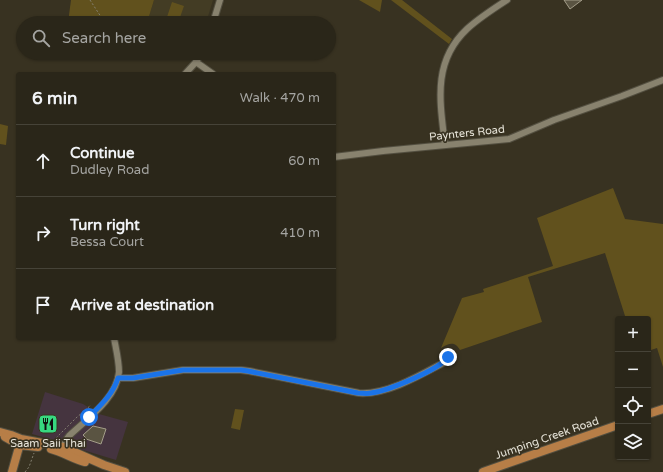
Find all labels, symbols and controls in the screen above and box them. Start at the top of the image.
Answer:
search box [16,16,336,60]
icon: search [30,27,52,49]
text: Search here [62,29,146,47]
text: 6 min [32,88,77,109]
text: Walk · 470 m [240,90,320,106]
street label: Paynters Road [429,123,506,143]
text: Continue [70,144,134,162]
icon: ahead [32,150,54,172]
text: 60 m [288,153,320,169]
text: Dudley Road [70,162,149,178]
text: Turn right [70,216,140,234]
icon: right [32,222,54,244]
text: 410 m [280,225,320,241]
text: Bessa Court [70,234,144,250]
icon: arrive [32,294,54,316]
text: Arrive at destination [70,296,214,314]
map controls [615,316,651,460]
button: + [615,316,651,352]
route end [439,348,457,366]
button: − [615,352,651,388]
button: locate [615,388,651,424]
route start [80,408,98,426]
restaurant icon: Saam Saii Thai [37,413,59,435]
street label: Jumping Creek Road [494,414,601,462]
button: layers [615,424,651,460]
place label: Saam Saii Thai [10,437,86,450]

